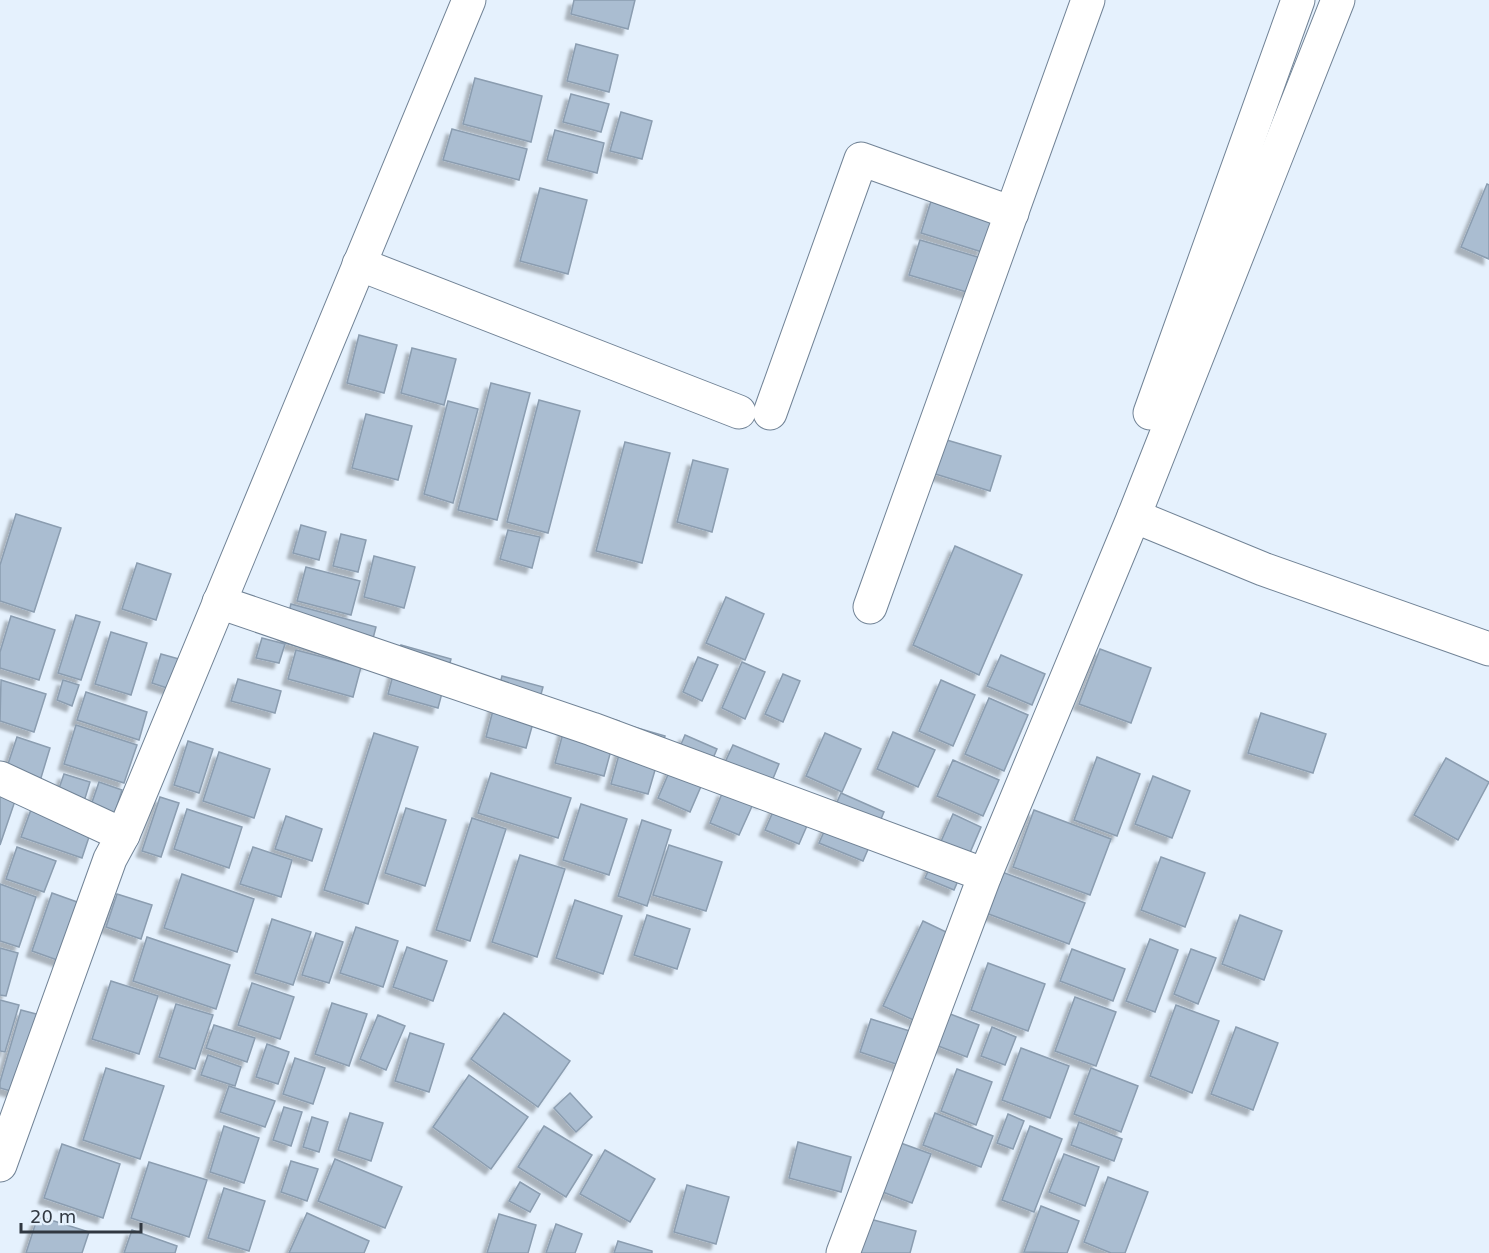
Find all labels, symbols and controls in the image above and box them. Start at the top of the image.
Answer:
scale bar [21,1196,141,1234]
text: 20 m [30,1206,76,1227]

